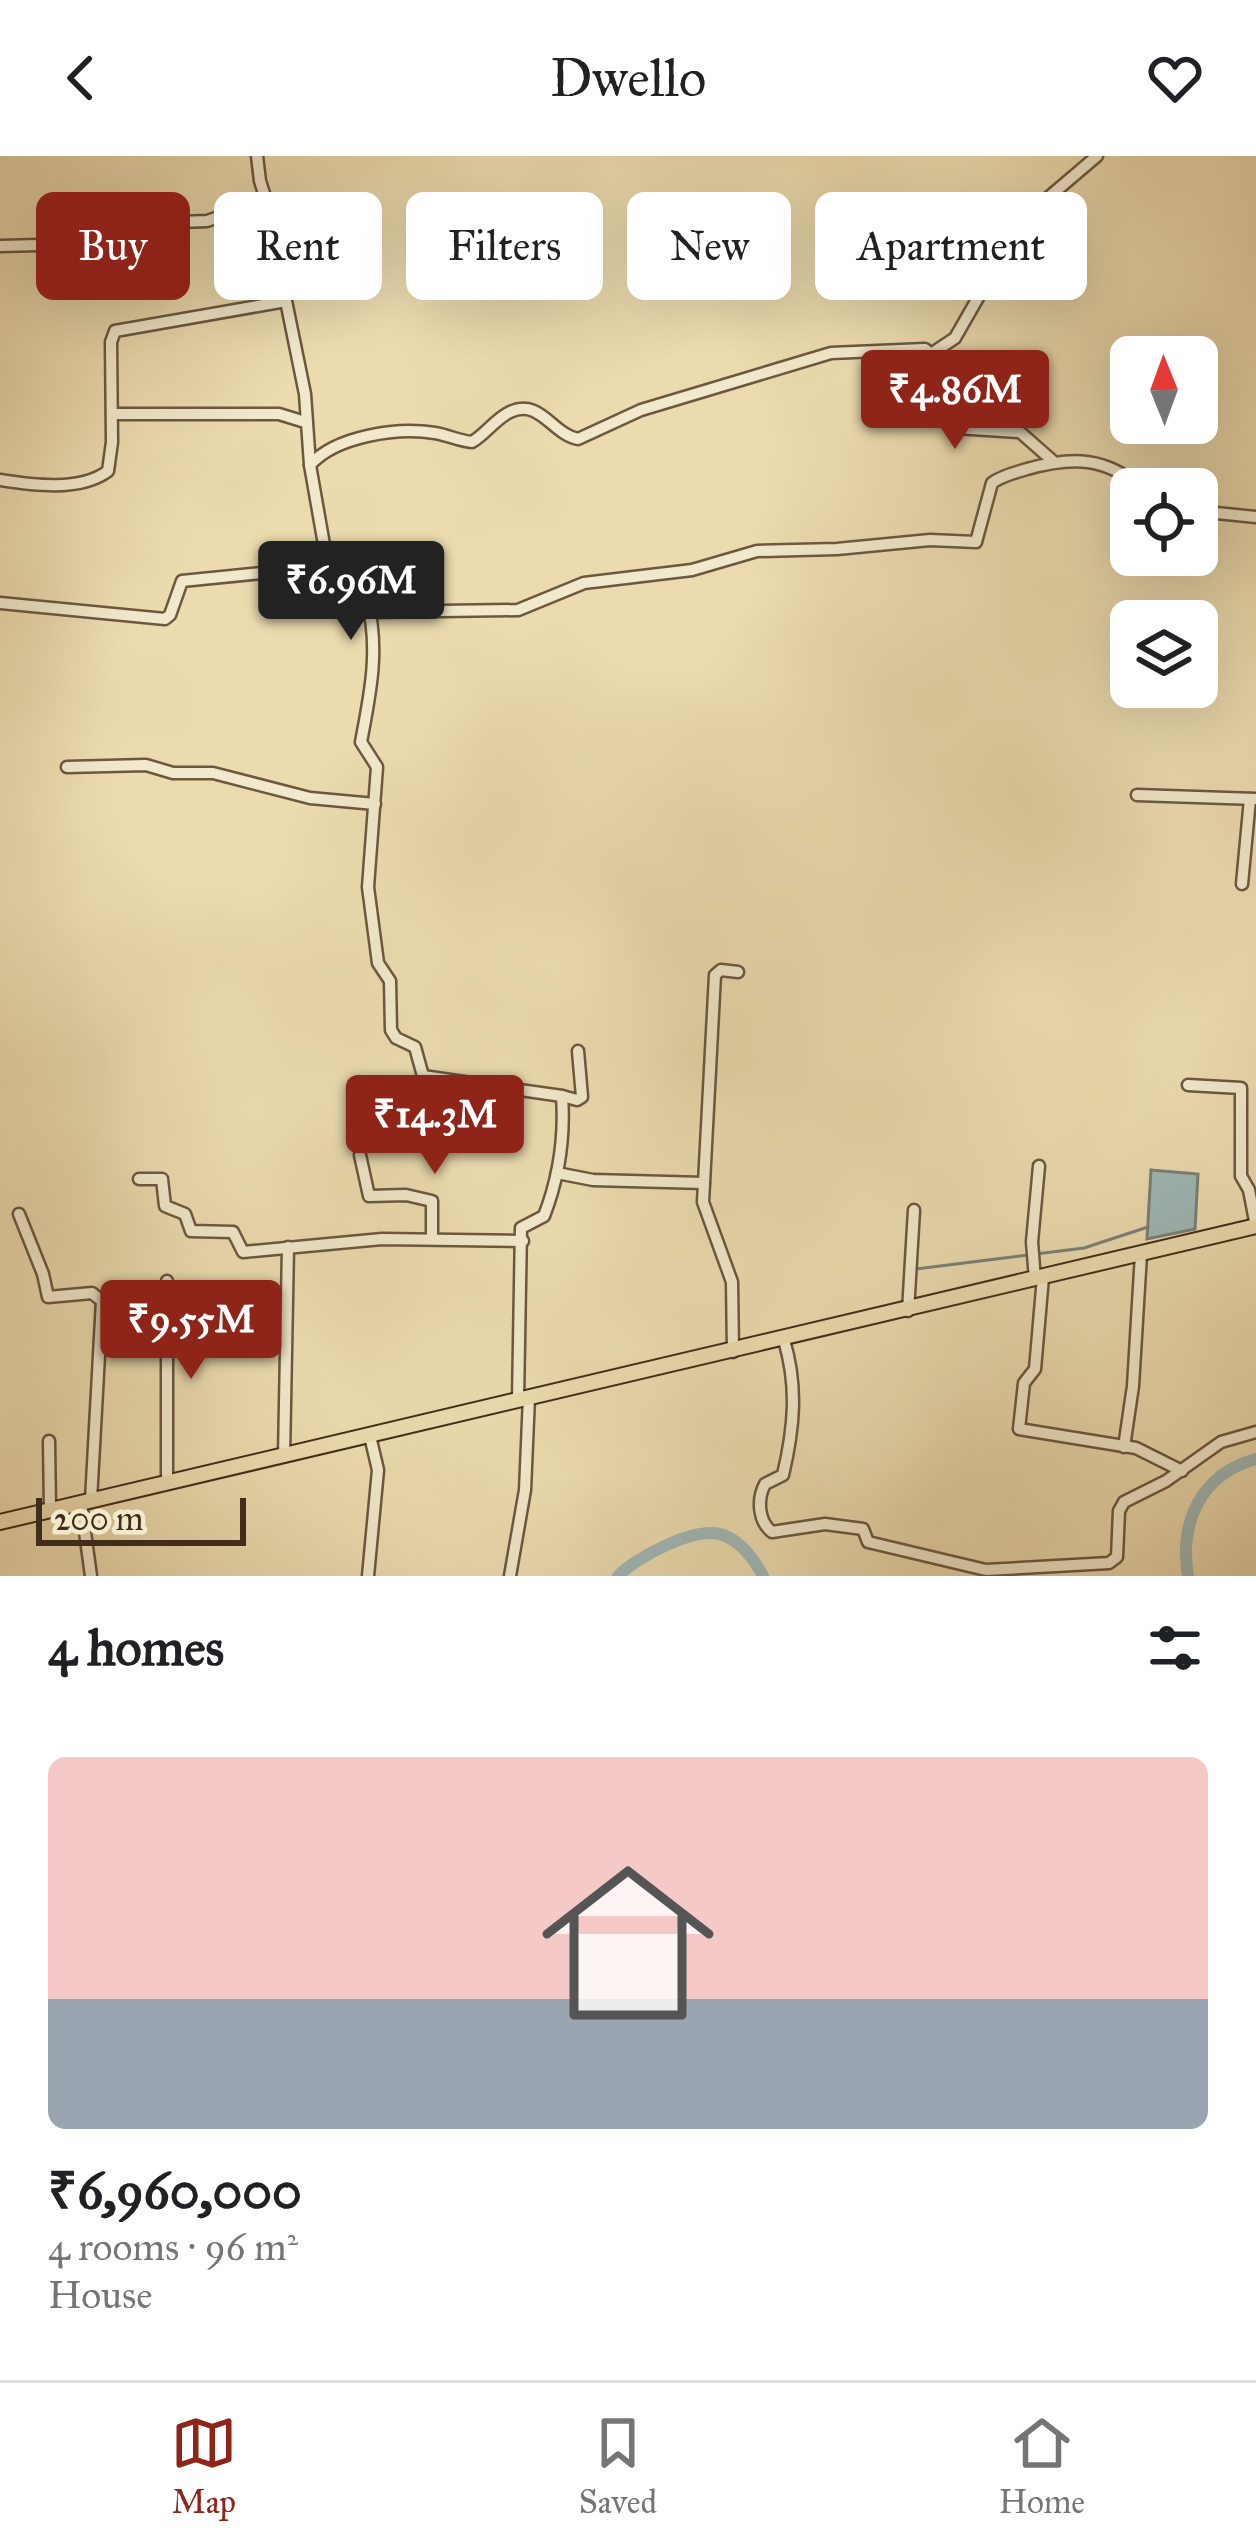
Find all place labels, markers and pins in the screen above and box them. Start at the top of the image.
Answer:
pin: ₹4.86M [857,350,1053,452]
pin: ₹6.96M [253,541,449,643]
pin: ₹14.3M [337,1075,533,1177]
pin: ₹9.55M [93,1280,289,1382]

